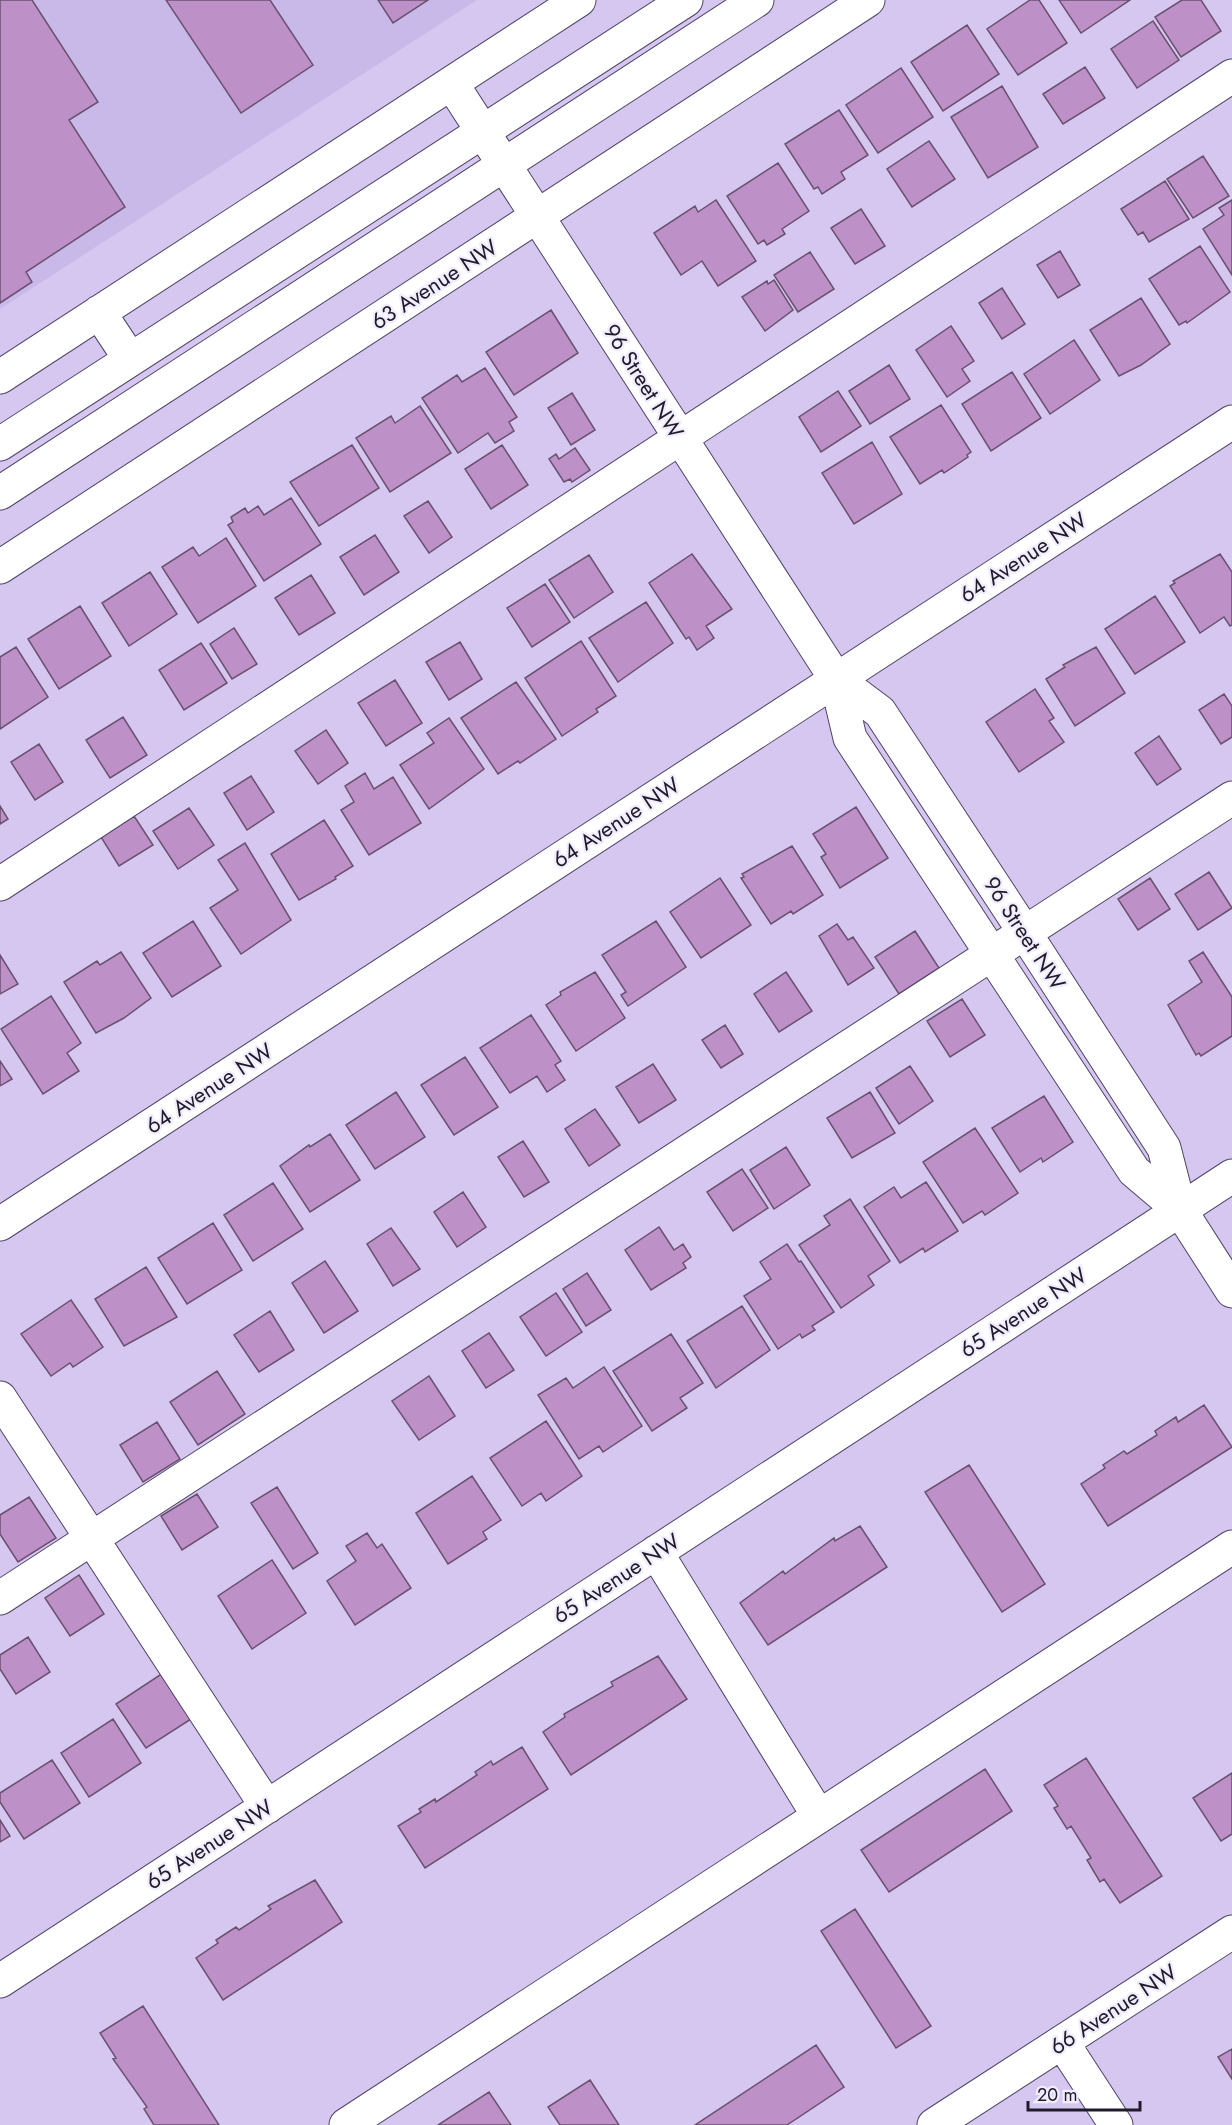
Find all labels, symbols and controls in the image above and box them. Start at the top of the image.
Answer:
street label: 63 Avenue NW [364,231,504,337]
street label: 96 Street NW [596,317,692,445]
street label: 64 Avenue NW [953,504,1093,610]
street label: 64 Avenue NW [546,769,686,875]
street label: 96 Street NW [976,870,1074,996]
street label: 64 Avenue NW [139,1035,279,1141]
street label: 65 Avenue NW [953,1259,1093,1365]
street label: 65 Avenue NW [546,1525,686,1631]
street label: 65 Avenue NW [139,1791,279,1897]
street label: 66 Avenue NW [1043,1956,1183,2062]
scale bar [1028,2074,1140,2112]
text: 20 m [1037,2082,1077,2108]

